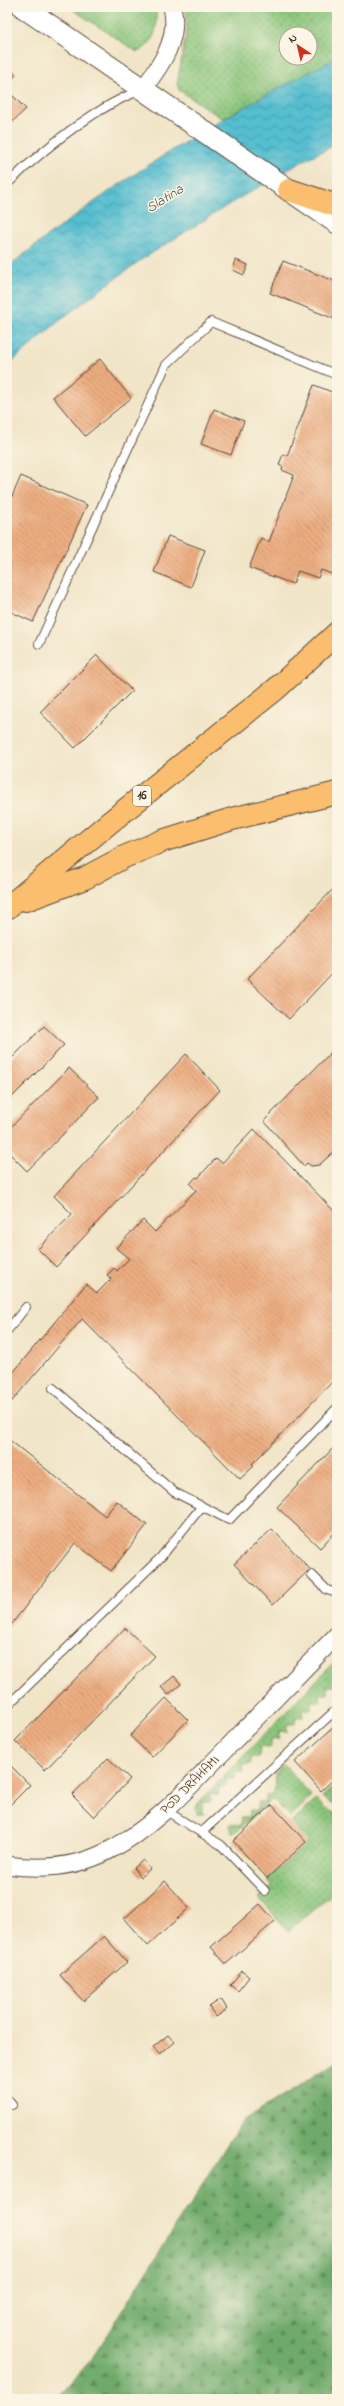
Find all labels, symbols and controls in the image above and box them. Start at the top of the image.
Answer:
north arrow [278,26,318,66]
text: N [285,30,300,47]
water label: Slatina [142,179,188,219]
road number: 16 [133,786,151,806]
street label: POD DRÁHAMI [156,1751,224,1819]

